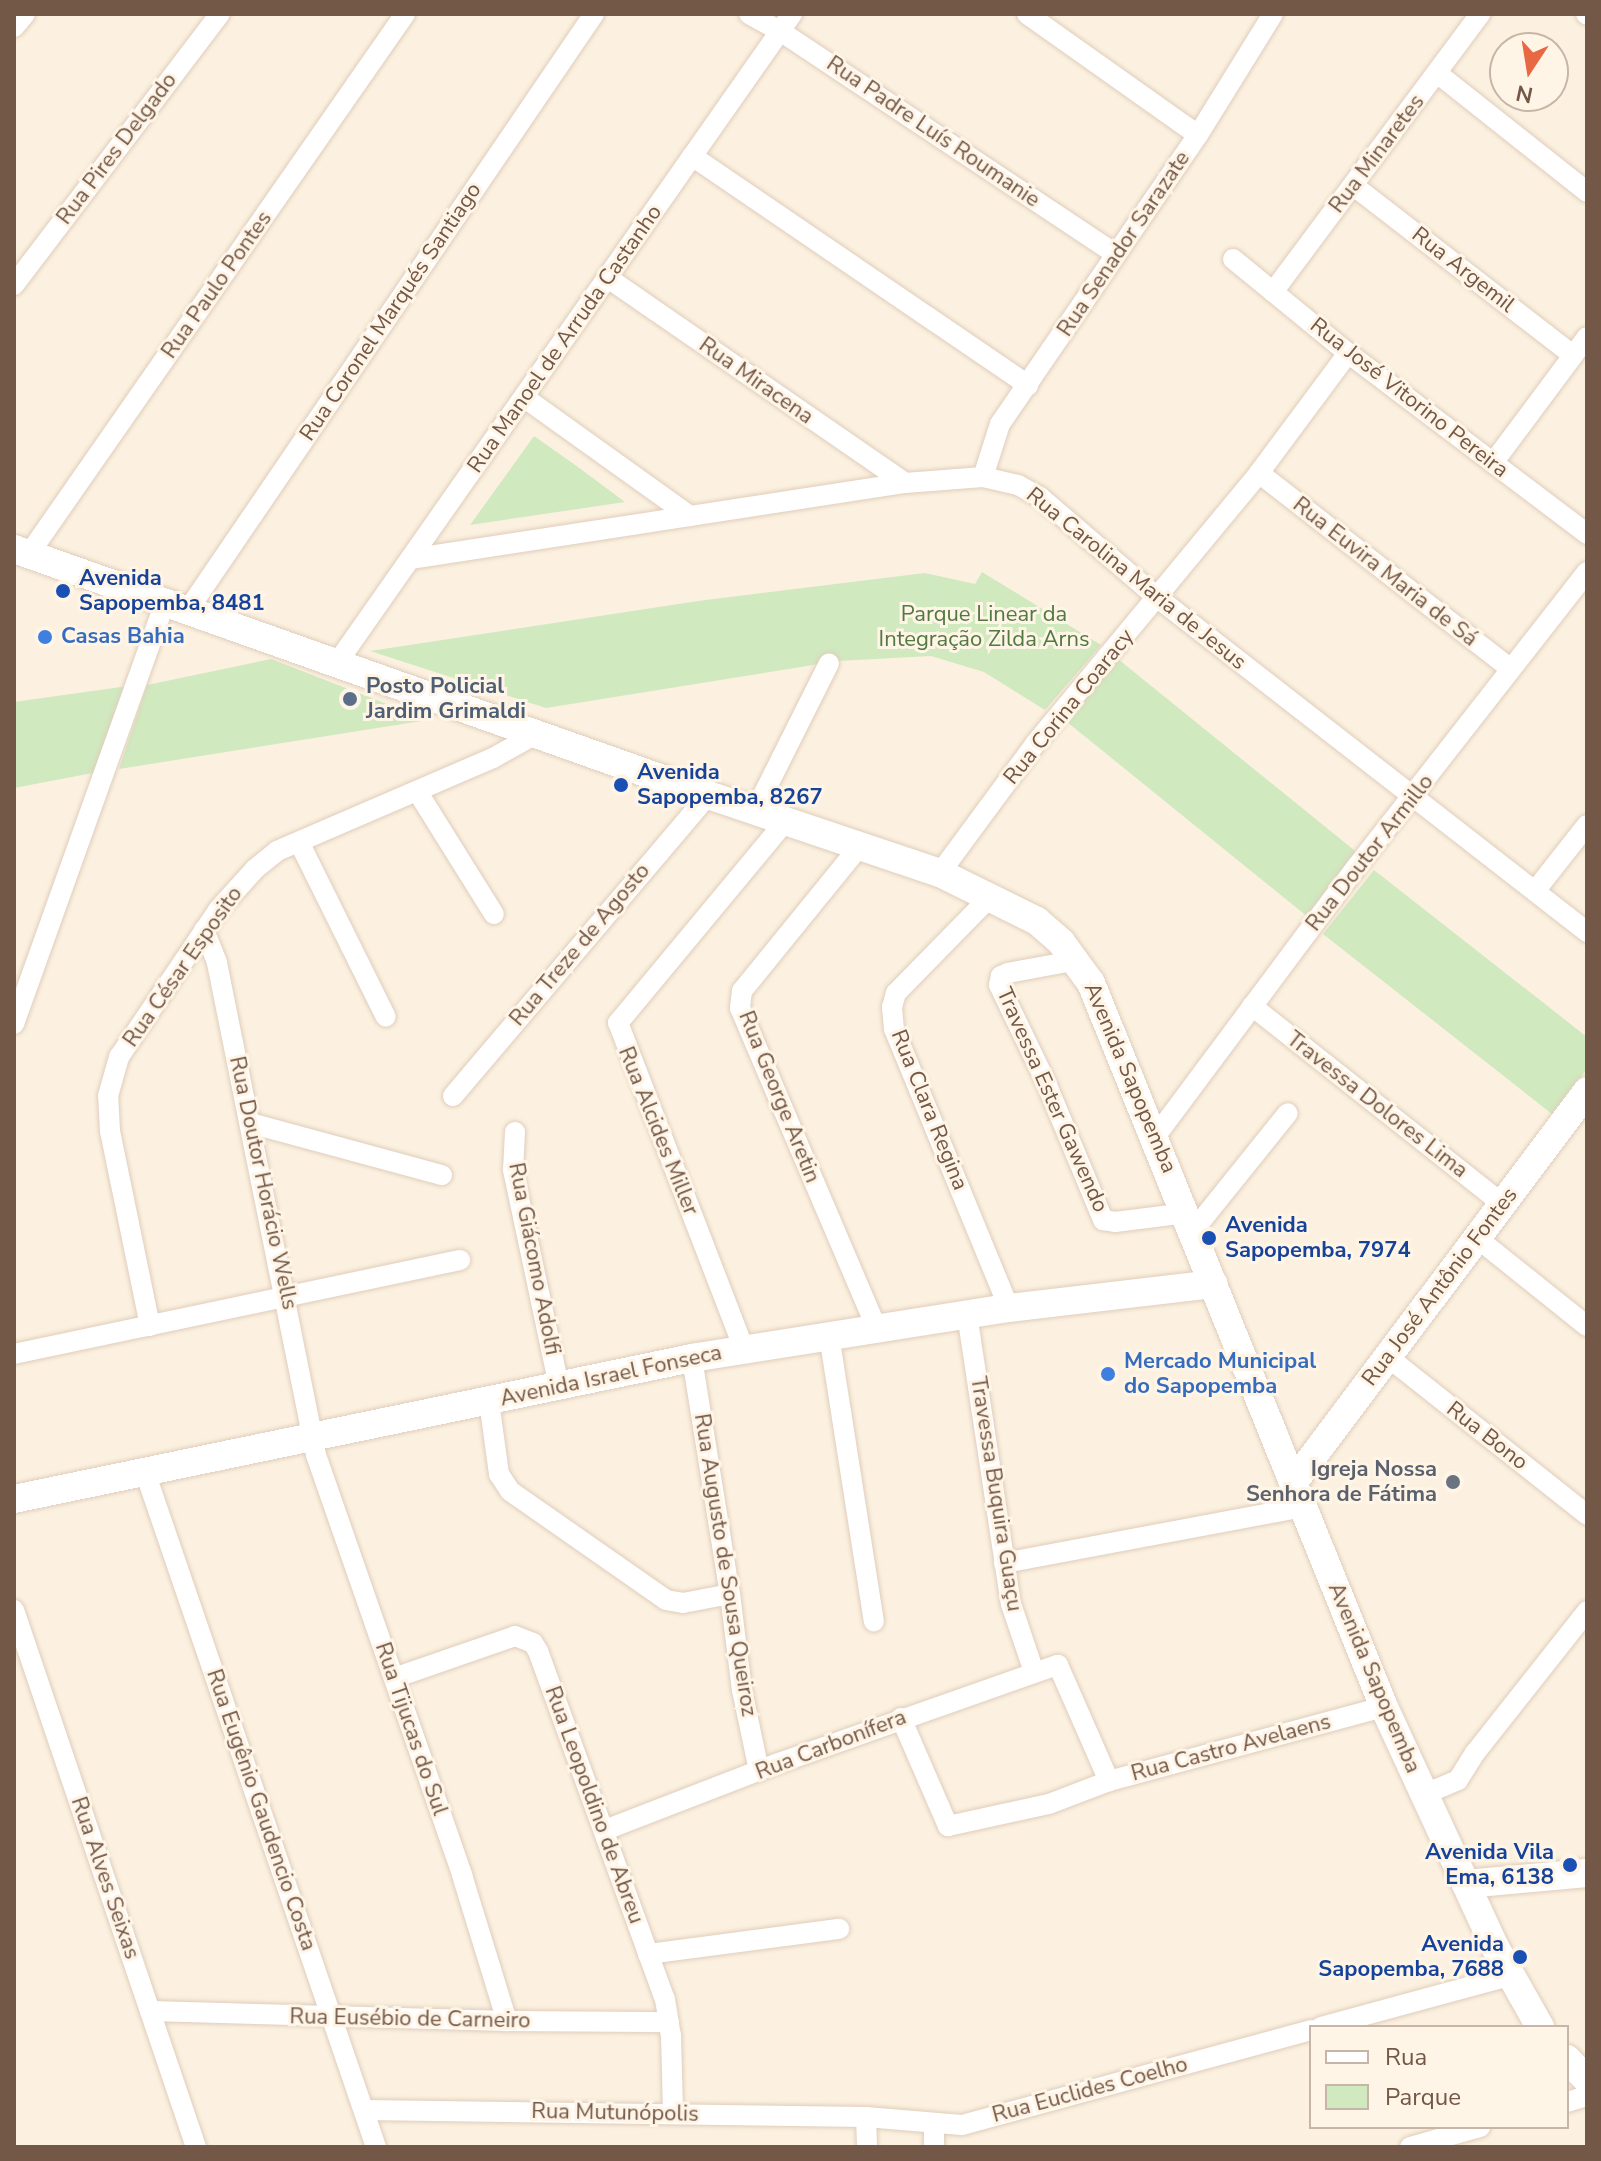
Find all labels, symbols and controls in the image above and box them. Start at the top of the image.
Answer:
north arrow [1489,32,1569,112]
street label: Rua Padre Luís Roumanie [821,51,1045,213]
street label: Rua Pires Delgado [51,68,183,230]
text: N [1513,77,1536,110]
street label: Rua Minaretes [1324,89,1430,219]
street label: Rua Senador Sarazate [1052,146,1196,342]
street label: Rua Coronel Marqués Santiago [295,178,487,446]
street label: Rua Manoel de Arruda Castanho [462,200,668,478]
street label: Rua Paulo Pontes [156,206,278,364]
street label: Rua Argemil [1406,222,1520,318]
street label: Rua José Vitorino Pereira [1305,312,1513,484]
street label: Rua Miracena [694,332,818,430]
street label: Rua Carolina Maria de Jesus [1021,482,1251,676]
street label: Rua Euvira Maria de Sá [1287,492,1483,652]
place label: Avenida Sapopemba, 8481 [79,565,265,616]
marker: Avenida Sapopemba, 8481 [54,582,72,600]
park label: Parque Linear da Integração Zilda Arns [879,601,1089,652]
place label: Casas Bahia [61,624,185,650]
street label: Rua Corina Coaracy [998,624,1140,790]
marker: Casas Bahia [36,628,54,646]
place label: Posto Policial Jardim Grimaldi [366,673,526,724]
marker: Posto Policial Jardim Grimaldi [341,690,359,708]
place label: Avenida Sapopemba, 8267 [637,759,823,810]
street label: Rua Doutor Armillo [1301,769,1439,937]
marker: Avenida Sapopemba, 8267 [612,776,630,794]
street label: Rua Treze de Agosto [504,858,656,1032]
street label: Rua César Esposito [118,882,248,1052]
street label: Avenida Sapopemba [1078,979,1182,1177]
street label: Travessa Ester Gawendo [990,983,1114,1217]
street label: Rua George Aretin [732,1007,826,1187]
street label: Rua Clara Regina [885,1026,973,1194]
street label: Travessa Dolores Lima [1281,1026,1473,1184]
street label: Rua Alcides Miller [612,1043,704,1219]
street label: Rua Doutor Horácio Wells [223,1054,303,1312]
street label: Rua Giácomo Adolfi [502,1160,566,1358]
street label: Rua José Antônio Fontes [1357,1183,1523,1391]
place label: Avenida Sapopemba, 7974 [1225,1212,1411,1264]
marker: Avenida Sapopemba, 7974 [1200,1229,1218,1247]
street label: Avenida Israel Fonseca [498,1340,724,1412]
place label: Mercado Municipal do Sapopemba [1124,1348,1316,1400]
marker: Mercado Municipal do Sapopemba [1099,1365,1117,1383]
street label: Travessa Buquira Guaçu [964,1375,1028,1613]
street label: Rua Bono [1441,1396,1533,1476]
street label: Rua Augusto de Sousa Queiroz [688,1412,762,1718]
place label: Igreja Nossa Senhora de Fátima [1246,1456,1437,1508]
marker: Igreja Nossa Senhora de Fátima [1444,1473,1462,1491]
street label: Avenida Sapopemba [1322,1579,1426,1777]
street label: Rua Tijucas do Sul [369,1639,453,1819]
street label: Rua Eugênio Gaudencio Costa [200,1666,322,1954]
street label: Rua Leopoldino de Abreu [539,1683,649,1927]
street label: Rua Carbonífera [752,1704,910,1786]
street label: Rua Castro Avelaens [1128,1709,1334,1787]
street label: Rua Alves Seixas [65,1793,145,1963]
place label: Avenida Vila Ema, 6138 [1425,1839,1554,1890]
marker: Avenida Vila Ema, 6138 [1561,1856,1579,1874]
place label: Avenida Sapopemba, 7688 [1318,1931,1504,1982]
marker: Avenida Sapopemba, 7688 [1511,1948,1529,1966]
street label: Rua Eusébio de Carneiro [289,2004,531,2034]
legend [1309,2025,1569,2129]
text: Rua [1385,2041,1427,2073]
street label: Rua Euclides Coelho [989,2051,1191,2129]
text: Parque [1385,2081,1461,2113]
street label: Rua Mutunópolis [531,2098,699,2128]

